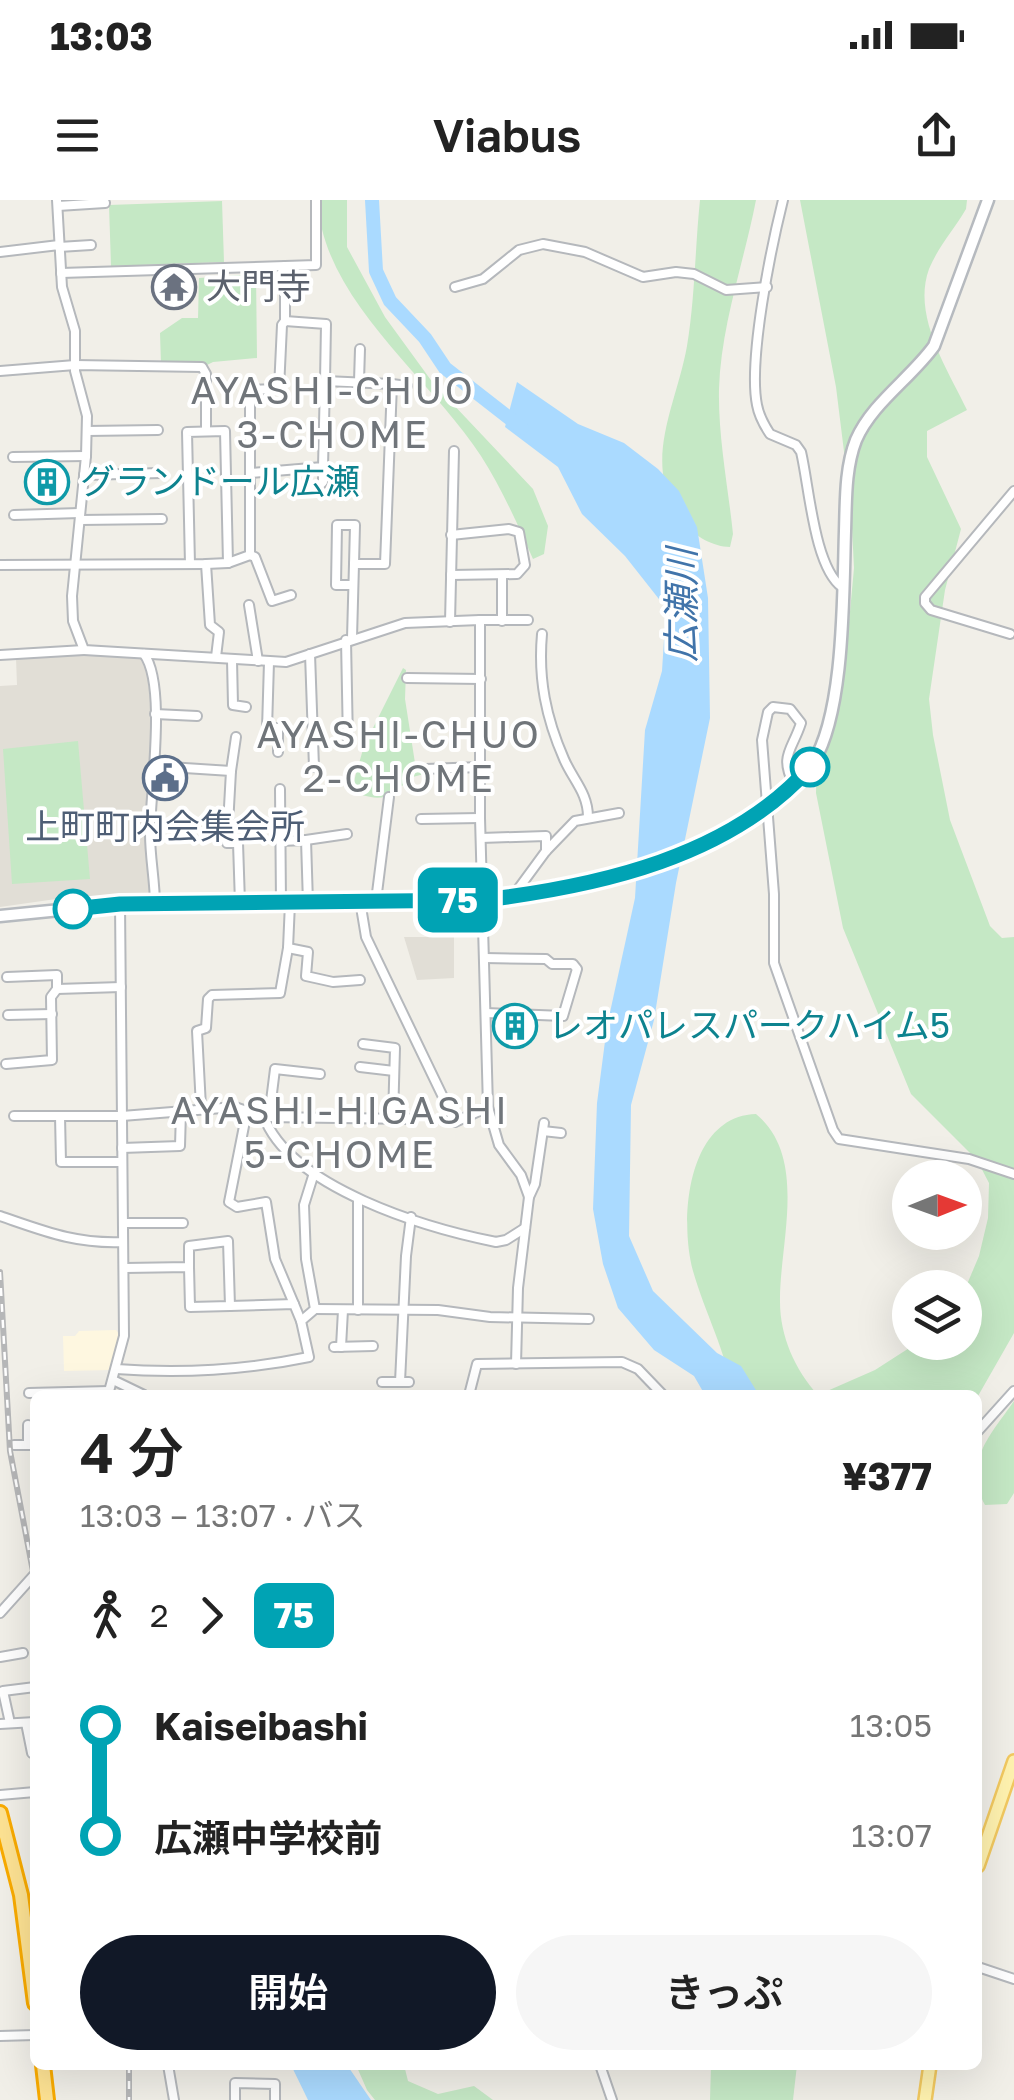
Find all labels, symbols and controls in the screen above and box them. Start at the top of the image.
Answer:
text: 13:03 [50,13,153,58]
icon: menu [50,108,105,163]
text: Viabus [433,108,581,162]
icon: share [909,108,964,163]
temple icon: 大門寺 [151,264,197,310]
place label: 大門寺 [206,265,311,307]
district label: AYASHI-CHUO 3-CHOME [191,367,475,456]
building icon: グランドール広瀬 [24,459,70,505]
place label: グランドール広瀬 [80,460,360,502]
water label: 広瀬川 [658,544,703,662]
district label: AYASHI-CHUO 2-CHOME [257,711,541,800]
unlabelled marker [791,748,829,786]
public building icon: 上町町内会集会所 [142,755,188,801]
place label: 上町町内会集会所 [25,805,305,847]
line badge: 75 [413,868,503,932]
text: 75 [438,879,478,921]
unlabelled marker [54,890,92,928]
building icon: レオパレスパークハイム5 [492,1003,538,1049]
place label: レオパレスパークハイム5 [548,1004,950,1046]
district label: AYASHI-HIGASHI 5-CHOME [171,1087,509,1176]
north arrow [892,1160,982,1250]
map controls [892,1160,982,1360]
button: layers [892,1270,982,1360]
text: 4 分 [80,1419,183,1485]
text: ¥377 [842,1453,932,1498]
text: 13:03 – 13:07 · バス [80,1496,366,1534]
icon: walk [80,1588,135,1643]
icon: forward [184,1588,239,1643]
text: 75 [274,1594,314,1636]
text: 2 [150,1596,169,1634]
text: Kaiseibashi [154,1703,368,1748]
text: 13:05 [850,1706,932,1744]
text: 広瀬中学校前 [154,1815,382,1860]
text: 13:07 [851,1816,932,1854]
button: 開始 [80,1935,496,2050]
button: きっぷ [516,1935,932,2050]

